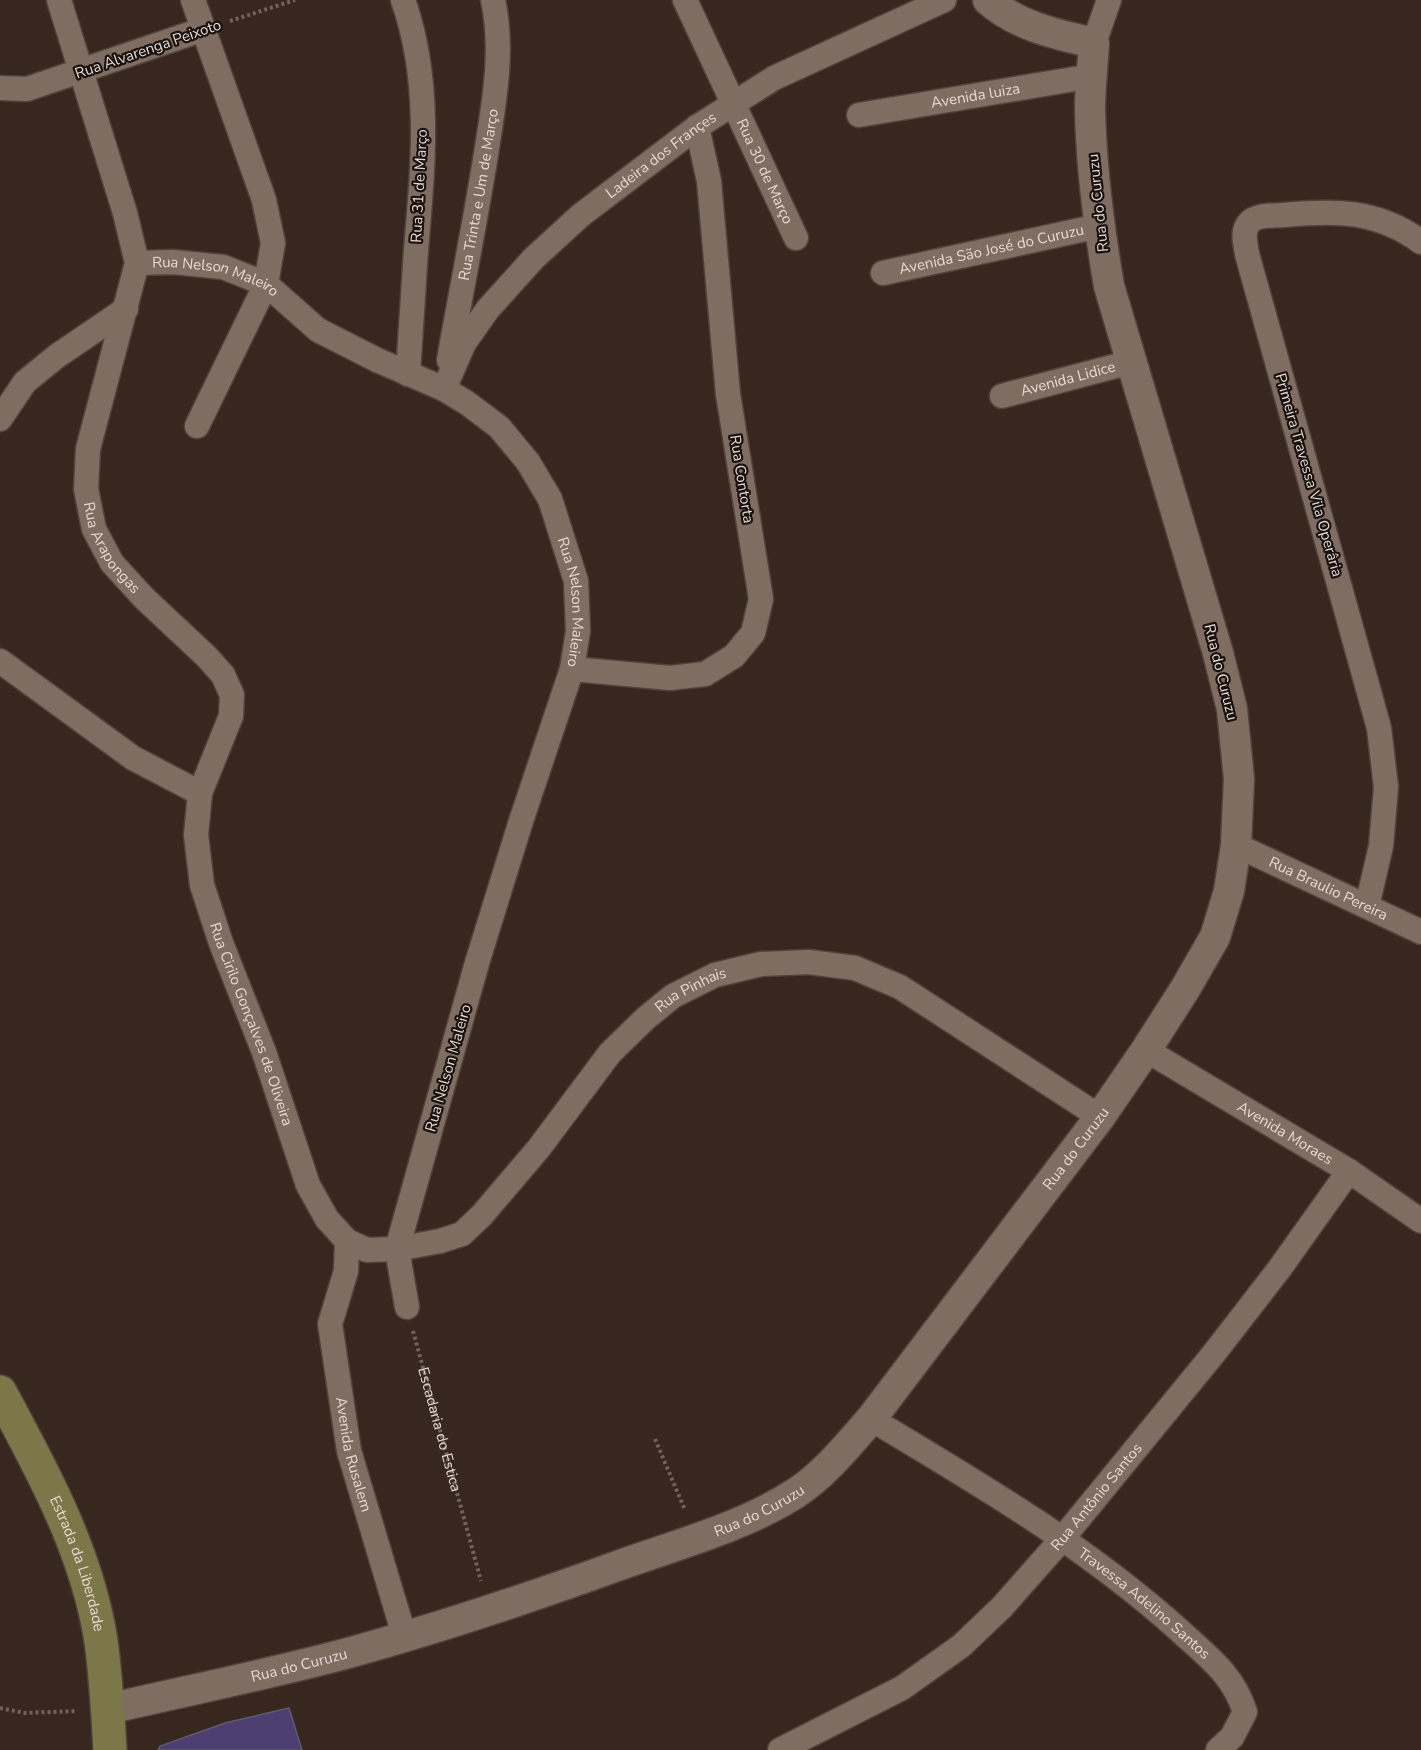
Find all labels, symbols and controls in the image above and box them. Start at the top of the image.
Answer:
street label: Rua Alvarenga Peixoto [72,15,224,83]
street label: Avenida luiza [929,78,1021,113]
street label: Rua Trinta e Um de Março [454,107,503,282]
street label: Ladeira dos Françes [601,107,720,203]
street label: Rua 30 de Março [732,115,798,227]
street label: Rua 31 de Março [406,129,432,243]
street label: Rua do Curuzu [1083,153,1113,253]
street label: Avenida São José do Curuzu [897,220,1086,279]
street label: Rua Nelson Maleiro [152,252,283,301]
street label: Avenida Lidice [1018,357,1117,401]
street label: Primeira Travessa Vila Operâria [1270,371,1348,579]
street label: Rua Contorta [725,433,759,525]
street label: Rua Arapongas [79,500,145,598]
street label: Rua Nelson Maleiro [553,535,588,668]
street label: Rua do Curuzu [1199,622,1243,722]
street label: Rua Braulio Pereira [1266,852,1391,925]
street label: Rua Cirilo Gonçalves de Oliveira [205,920,298,1128]
street label: Rua Pinhais [651,963,728,1017]
street label: Rua Nelson Maleiro [420,1002,476,1134]
street label: Avenida Moraes [1233,1097,1337,1169]
street label: Rua do Curuzu [1038,1103,1114,1194]
street label: Escadaria do Estica [413,1365,466,1494]
street label: Avenida Rusalem [331,1396,377,1514]
street label: Rua Antônio Santos [1046,1439,1147,1555]
street label: Rua do Curuzu [711,1480,809,1542]
street label: Estrada da Liberdade [45,1492,109,1633]
street label: Travessa Adelino Santos [1074,1543,1215,1664]
street label: Rua do Curuzu [249,1644,350,1687]

